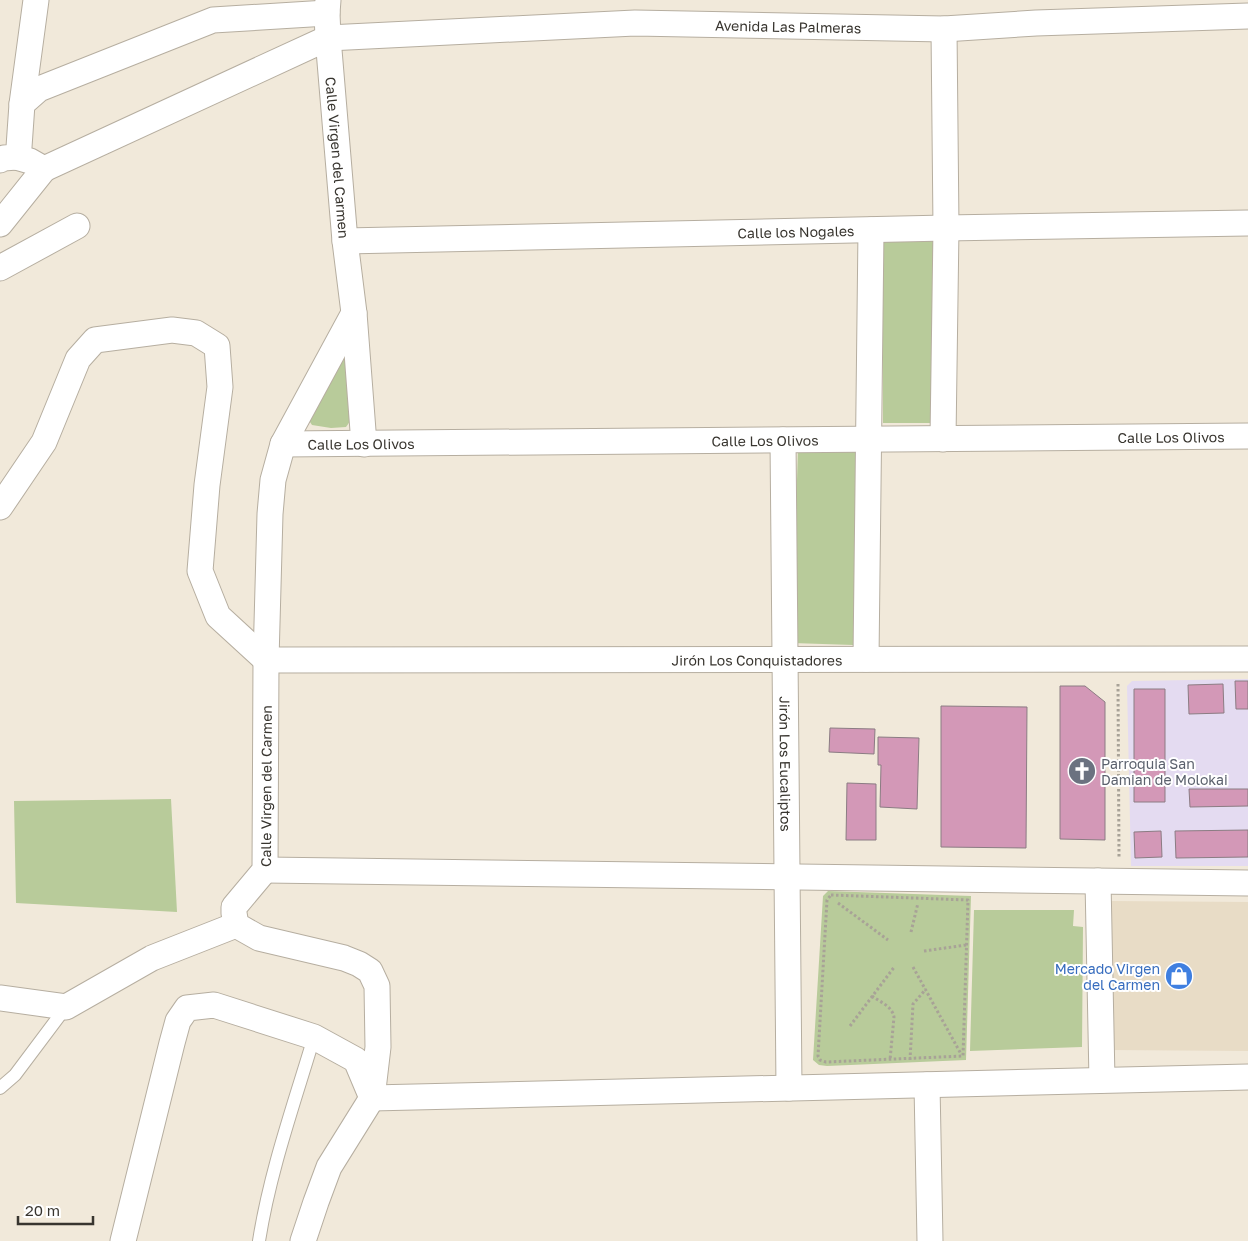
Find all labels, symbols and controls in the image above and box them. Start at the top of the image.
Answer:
street label: Avenida Las Palmeras [715,16,861,36]
street label: Calle Virgen del Carmen [323,76,353,239]
street label: Calle los Nogales [737,221,855,241]
street label: Calle Los Olivos [1117,428,1225,446]
street label: Calle Los Olivos [711,431,819,449]
street label: Calle Los Olivos [307,434,415,452]
street label: Jirón Los Conquistadores [672,651,842,668]
street label: Jirón Los Eucaliptos [777,696,795,832]
street label: Calle Virgen del Carmen [257,705,274,867]
place label: Parroquia San Damian de Molokai [1101,755,1228,788]
church icon: Parroquia San Damian de Molokai [1067,756,1097,786]
place label: Mercado Virgen del Carmen [1055,960,1160,993]
shop icon: Mercado Virgen del Carmen [1164,961,1194,991]
scale bar [18,1194,92,1226]
text: 20 m [25,1201,60,1219]

